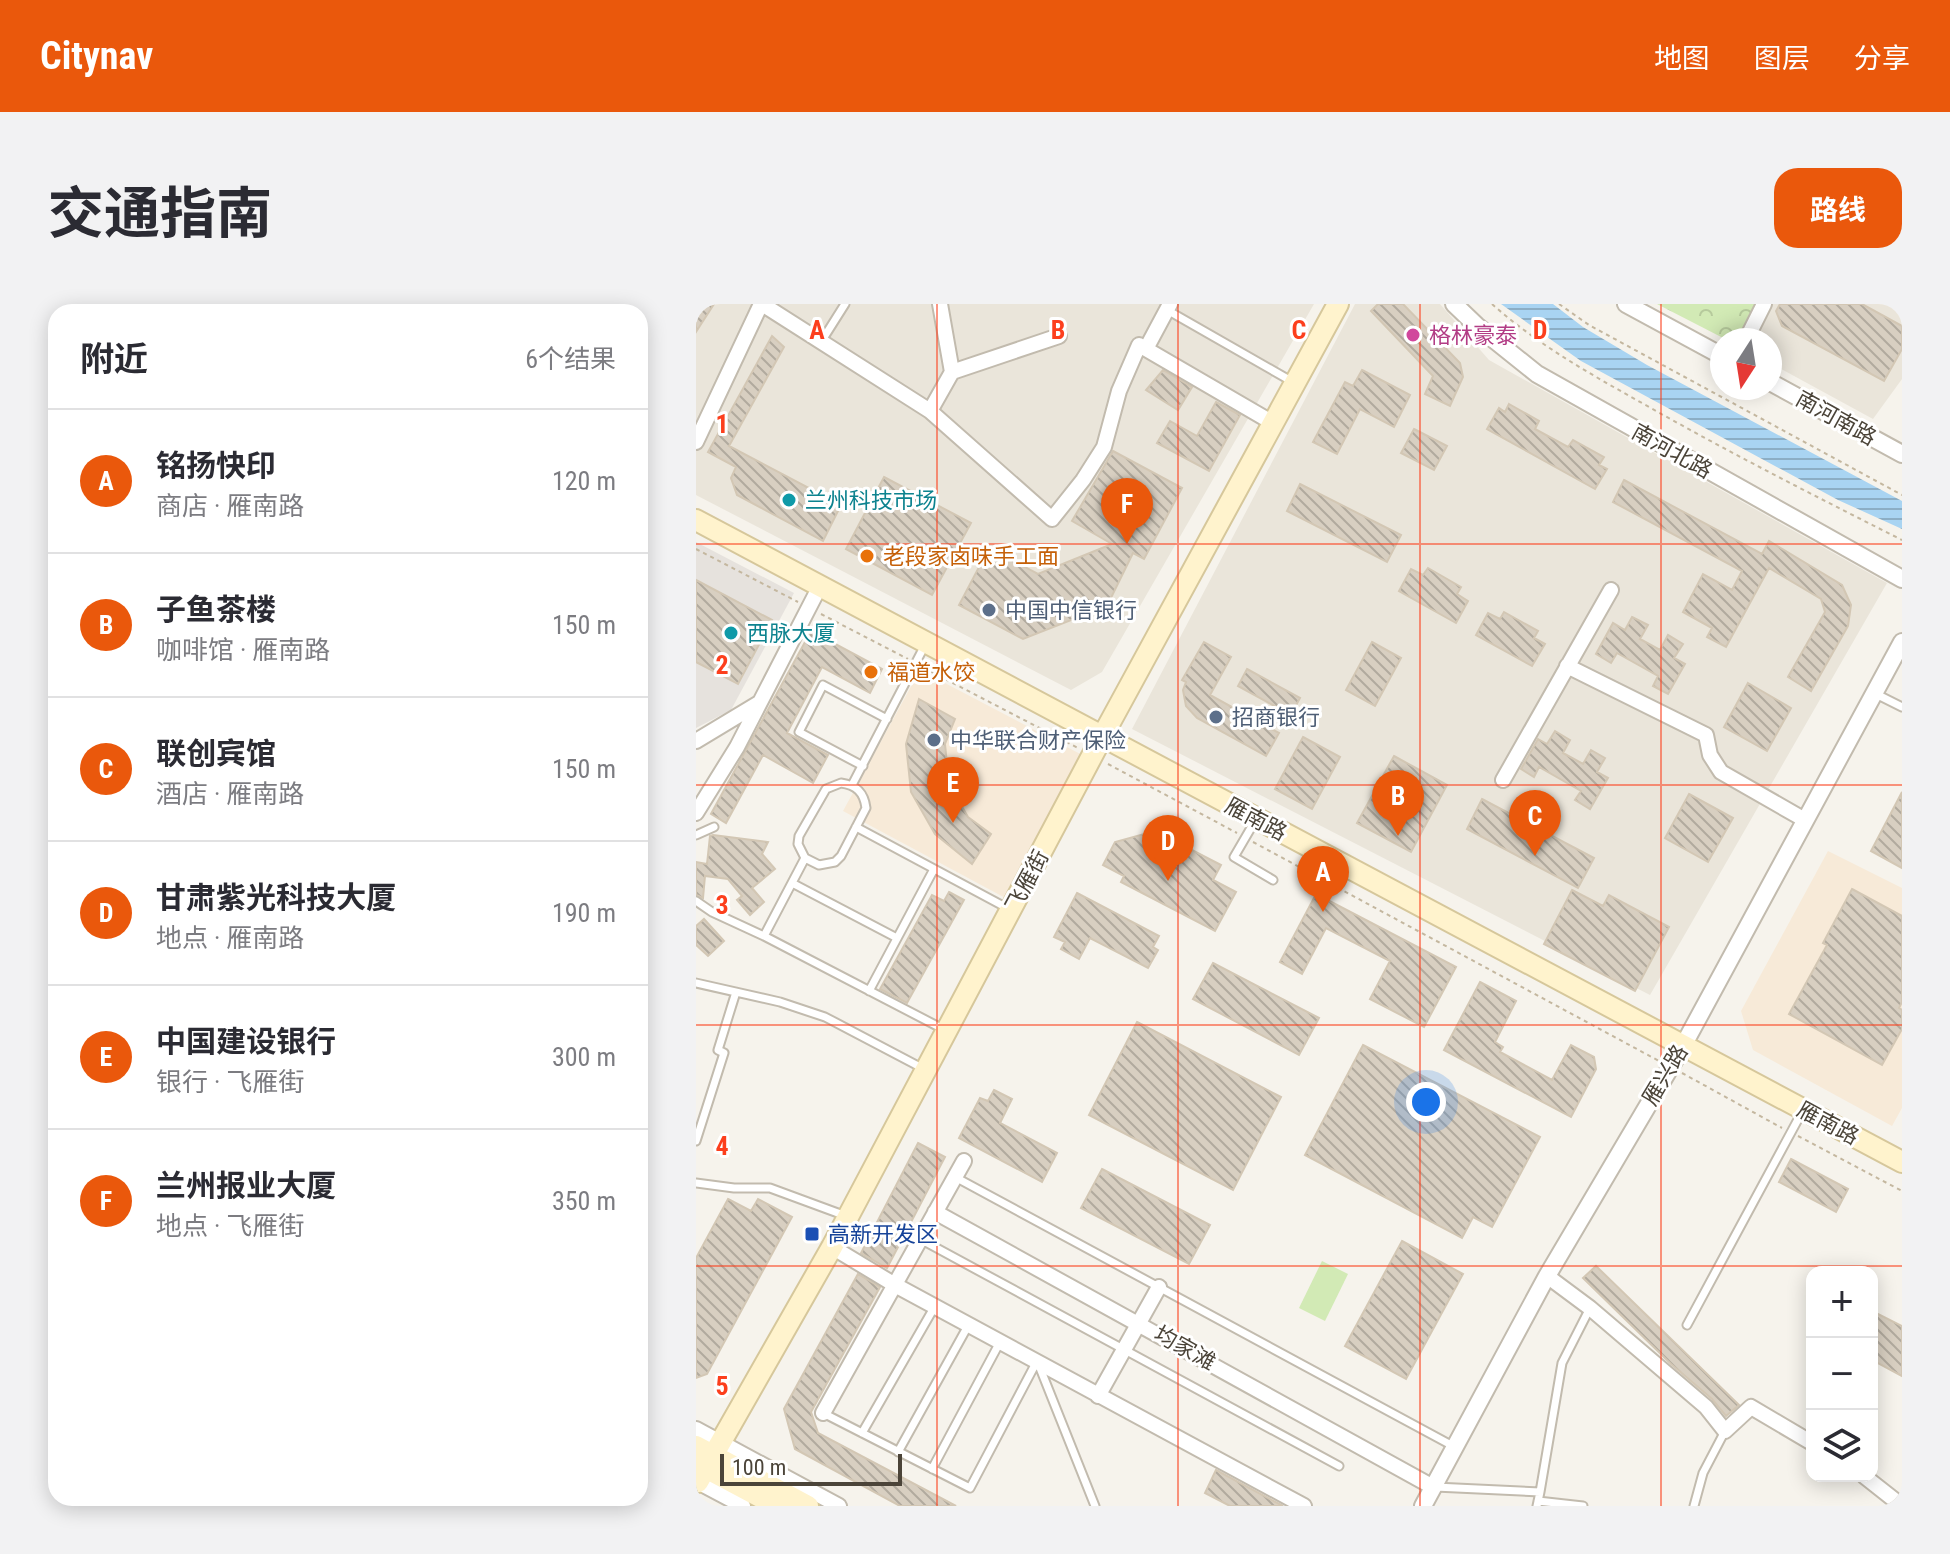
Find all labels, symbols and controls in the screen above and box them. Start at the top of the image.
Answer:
text: Citynav [40,34,153,78]
text: 地图 [1654,42,1710,75]
text: 图层 [1754,42,1810,75]
text: 分享 [1854,42,1910,75]
button: 路线 [1774,168,1902,248]
text: 交通指南 [48,181,272,247]
text: A [809,315,825,345]
text: B [1051,315,1065,345]
text: C [1292,315,1307,345]
text: D [1533,315,1547,345]
place label: 格林豪泰 [1429,323,1517,348]
marker: 格林豪泰 [1404,326,1422,344]
north arrow [1710,328,1782,400]
text: 附近 [80,339,148,379]
text: 6个结果 [525,344,616,374]
street label: 南河南路 [1791,386,1881,450]
text: 1 [715,409,729,439]
street label: 南河北路 [1627,419,1717,483]
text: 铭扬快印 [156,448,276,483]
text: A [98,466,114,496]
text: 120 m [552,466,616,496]
pin: F [1101,478,1153,544]
place label: 兰州科技市场 [805,488,937,513]
text: 商店 · 雁南路 [156,491,304,521]
marker: 兰州科技市场 [780,491,798,509]
place label: 老段家卤味手工面 [883,544,1059,569]
marker: 老段家卤味手工面 [858,547,876,565]
text: 子鱼茶楼 [156,592,276,627]
place label: 中国中信银行 [1005,598,1137,623]
marker: 中国中信银行 [980,601,998,619]
text: B [99,610,113,640]
text: 150 m [552,610,616,640]
place label: 西脉大厦 [747,621,835,646]
marker: 西脉大厦 [722,624,740,642]
text: 咖啡馆 · 雁南路 [156,635,330,665]
text: 2 [715,650,729,680]
place label: 福道水饺 [887,660,975,685]
marker: 福道水饺 [862,663,880,681]
place label: 招商银行 [1232,705,1320,730]
marker: 招商银行 [1207,708,1225,726]
place label: 中华联合财产保险 [950,728,1126,753]
marker: 中华联合财产保险 [925,731,943,749]
text: 联创宾馆 [156,736,276,771]
text: C [99,754,113,784]
text: 150 m [552,754,616,784]
pin: E [927,757,979,823]
pin: B [1372,770,1424,836]
text: 酒店 · 雁南路 [156,779,304,809]
pin: C [1509,790,1561,856]
street label: 雁南路 [1221,792,1291,846]
pin: D [1142,815,1194,881]
street label: 飞雁街 [1000,846,1054,916]
pin: A [1297,846,1349,912]
text: 甘肃紫光科技大厦 [156,880,396,915]
text: 3 [715,890,729,920]
text: D [99,898,113,928]
text: 190 m [552,898,616,928]
text: 地点 · 雁南路 [156,923,304,953]
text: 中国建设银行 [156,1024,336,1059]
street label: 雁兴路 [1637,1040,1693,1110]
text: E [100,1042,112,1072]
text: 300 m [552,1042,616,1072]
text: 银行 · 飞雁街 [156,1067,304,1097]
your location [1406,1082,1446,1122]
street label: 雁南路 [1793,1096,1863,1150]
text: 4 [715,1131,729,1161]
text: 兰州报业大厦 [156,1168,336,1203]
text: F [100,1186,112,1216]
text: 350 m [552,1186,616,1216]
text: 地点 · 飞雁街 [156,1211,304,1241]
place label: 高新开发区 [828,1222,938,1247]
marker: 高新开发区 [803,1225,821,1243]
map controls [1806,1266,1878,1482]
button: + [1806,1266,1878,1338]
street label: 均家滩 [1150,1321,1220,1375]
button: − [1806,1338,1878,1410]
text: 5 [715,1371,729,1401]
button: layers [1806,1410,1878,1482]
scale bar [720,1450,902,1486]
text: 100 m [732,1455,786,1480]

